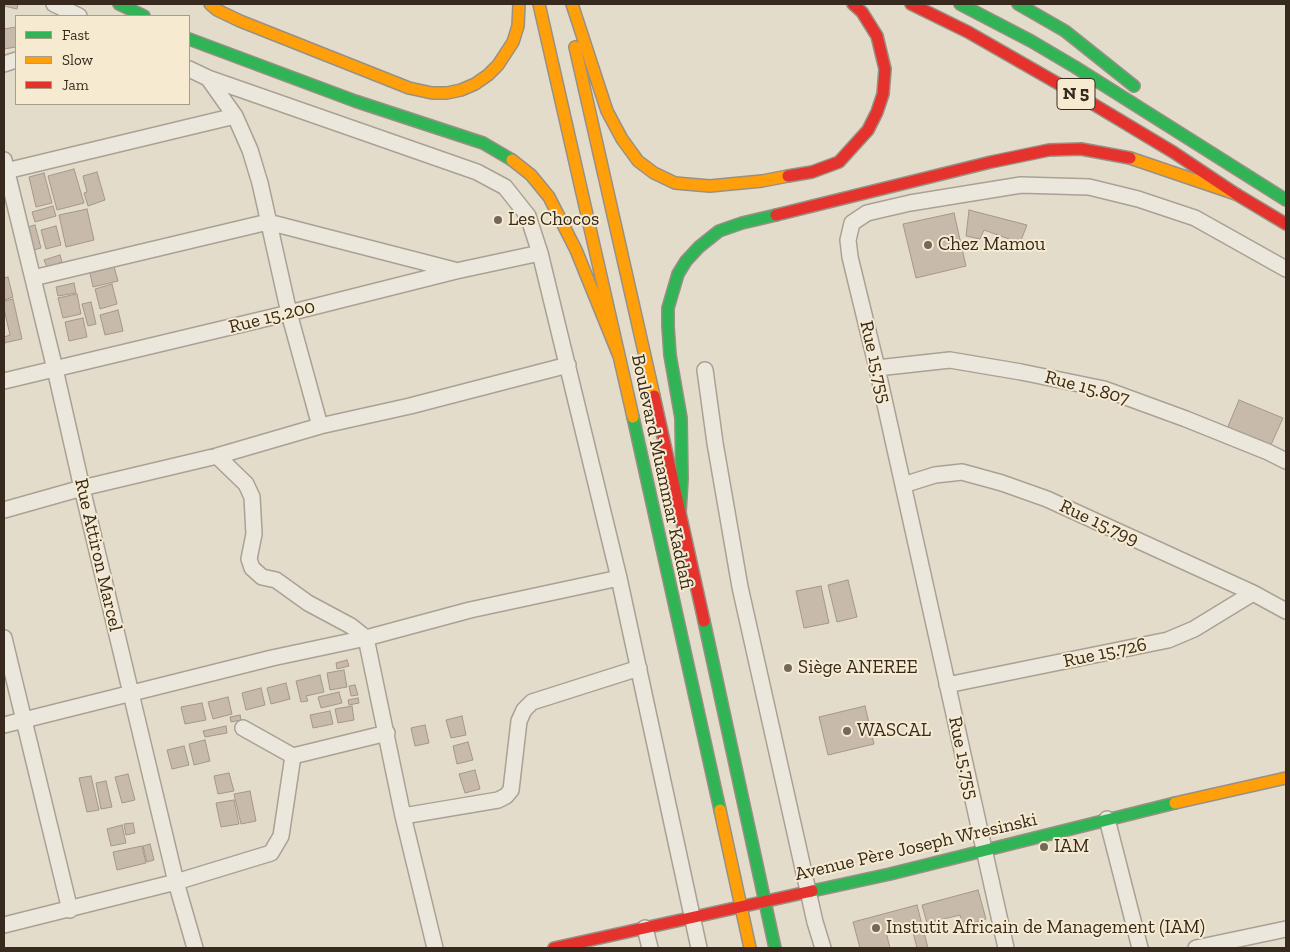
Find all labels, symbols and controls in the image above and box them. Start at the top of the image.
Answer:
legend [15,15,190,105]
text: Fast [62,26,90,44]
text: Slow [62,51,93,69]
text: Jam [62,76,89,94]
road number: N 5 [1057,78,1095,110]
place label: Les Chocos [508,209,599,231]
marker: Les Chocos [492,214,504,226]
place label: Chez Mamou [938,234,1046,256]
marker: Chez Mamou [922,239,934,251]
street label: Rue 15.200 [226,295,318,339]
street label: Rue 15.755 [854,318,896,406]
street label: Boulevard Muammar Kaddafi [626,352,698,592]
street label: Rue 15.807 [1042,366,1132,410]
street label: Rue Attiron Marcel [69,476,127,634]
street label: Rue 15.799 [1056,495,1142,551]
street label: Rue 15.726 [1061,633,1149,673]
place label: Siège ANEREE [798,657,918,679]
marker: Siège ANEREE [782,662,794,674]
street label: Rue 15.755 [943,714,983,802]
place label: WASCAL [857,720,931,742]
marker: WASCAL [841,725,853,737]
street label: Avenue Père Joseph Wresinski [793,808,1039,886]
place label: IAM [1054,836,1089,858]
marker: IAM [1038,841,1050,853]
place label: Instutit Africain de Management (IAM) [886,917,1205,939]
marker: Instutit Africain de Management (IAM) [870,922,882,934]

